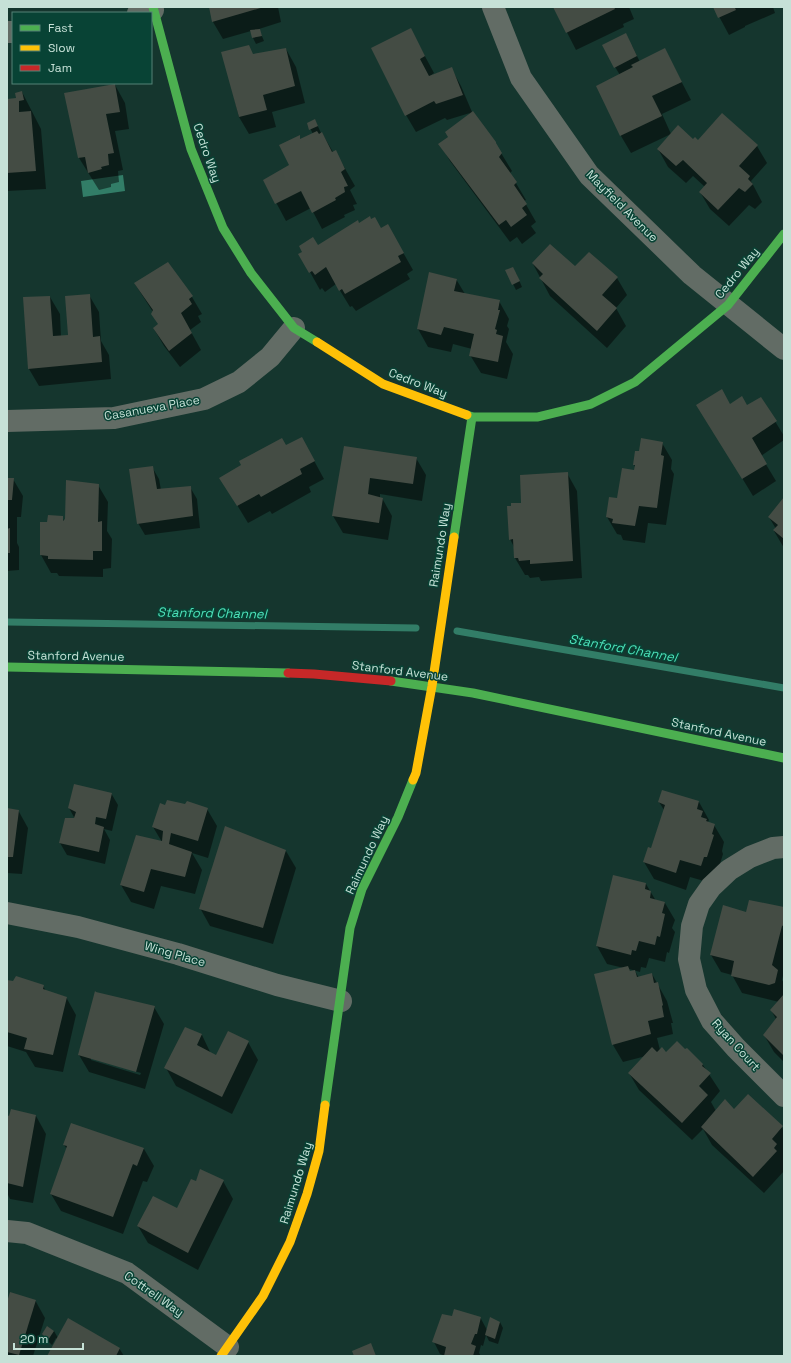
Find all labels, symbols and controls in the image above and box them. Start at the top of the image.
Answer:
legend [12,12,152,84]
text: Fast [48,20,73,36]
text: Slow [48,40,75,56]
text: Jam [48,60,72,76]
street label: Cedro Way [189,121,225,185]
street label: Mayfield Avenue [583,167,661,245]
street label: Cedro Way [711,244,763,302]
street label: Cedro Way [386,364,450,402]
street label: Casanueva Place [103,392,201,424]
street label: Raimundo Way [425,502,455,588]
water label: Stanford Channel [157,604,269,622]
water label: Stanford Channel [568,630,680,666]
street label: Stanford Avenue [28,647,124,665]
street label: Stanford Avenue [351,657,449,685]
street label: Stanford Avenue [670,714,768,750]
street label: Raimundo Way [342,813,392,897]
street label: Wing Place [143,938,207,970]
street label: Ryan Court [708,1016,764,1074]
street label: Raimundo Way [276,1140,316,1226]
street label: Cottrell Way [121,1268,187,1320]
scale bar [14,1325,83,1351]
text: 20 m [20,1331,48,1347]

